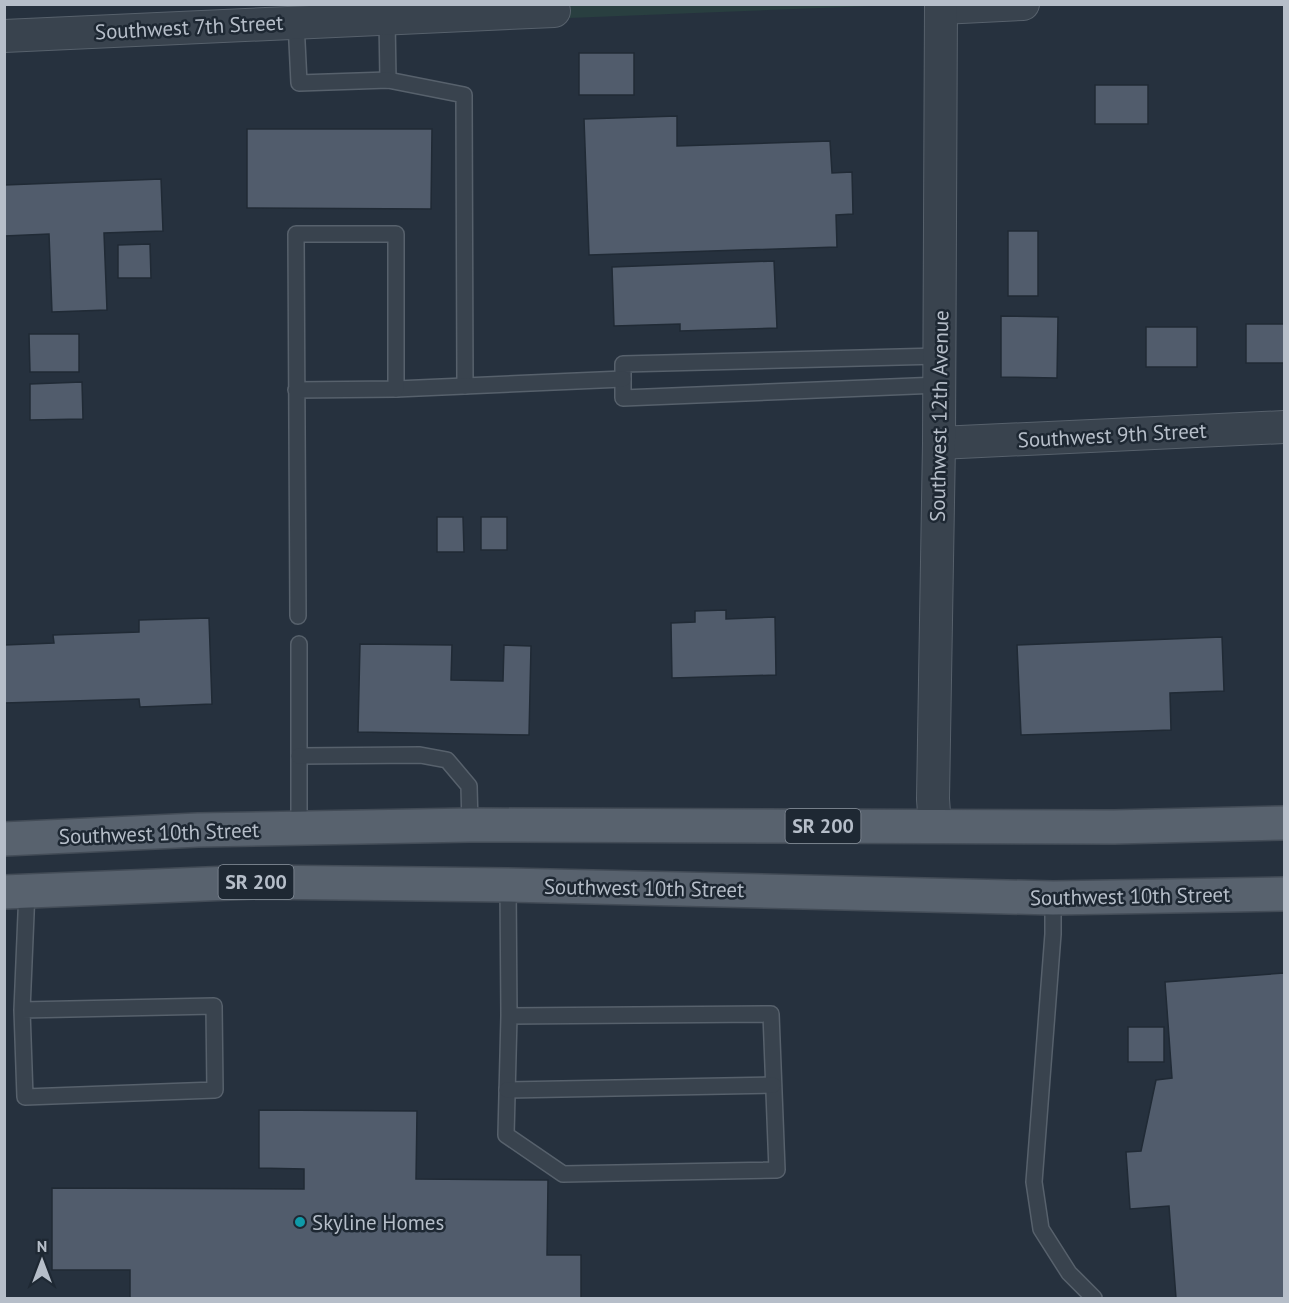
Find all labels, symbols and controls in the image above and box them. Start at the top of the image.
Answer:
street label: Southwest 7th Street [94,9,284,45]
street label: Southwest 12th Avenue [924,310,954,522]
street label: Southwest 9th Street [1017,417,1207,453]
road number: SR 200 [786,809,860,843]
street label: Southwest 10th Street [58,816,260,850]
road number: SR 200 [218,865,294,899]
street label: Southwest 10th Street [544,873,744,903]
street label: Southwest 10th Street [1030,881,1230,911]
place label: Skyline Homes [312,1209,444,1236]
marker: Skyline Homes [293,1215,307,1229]
north arrow [12,1231,72,1291]
text: N [37,1236,47,1256]

